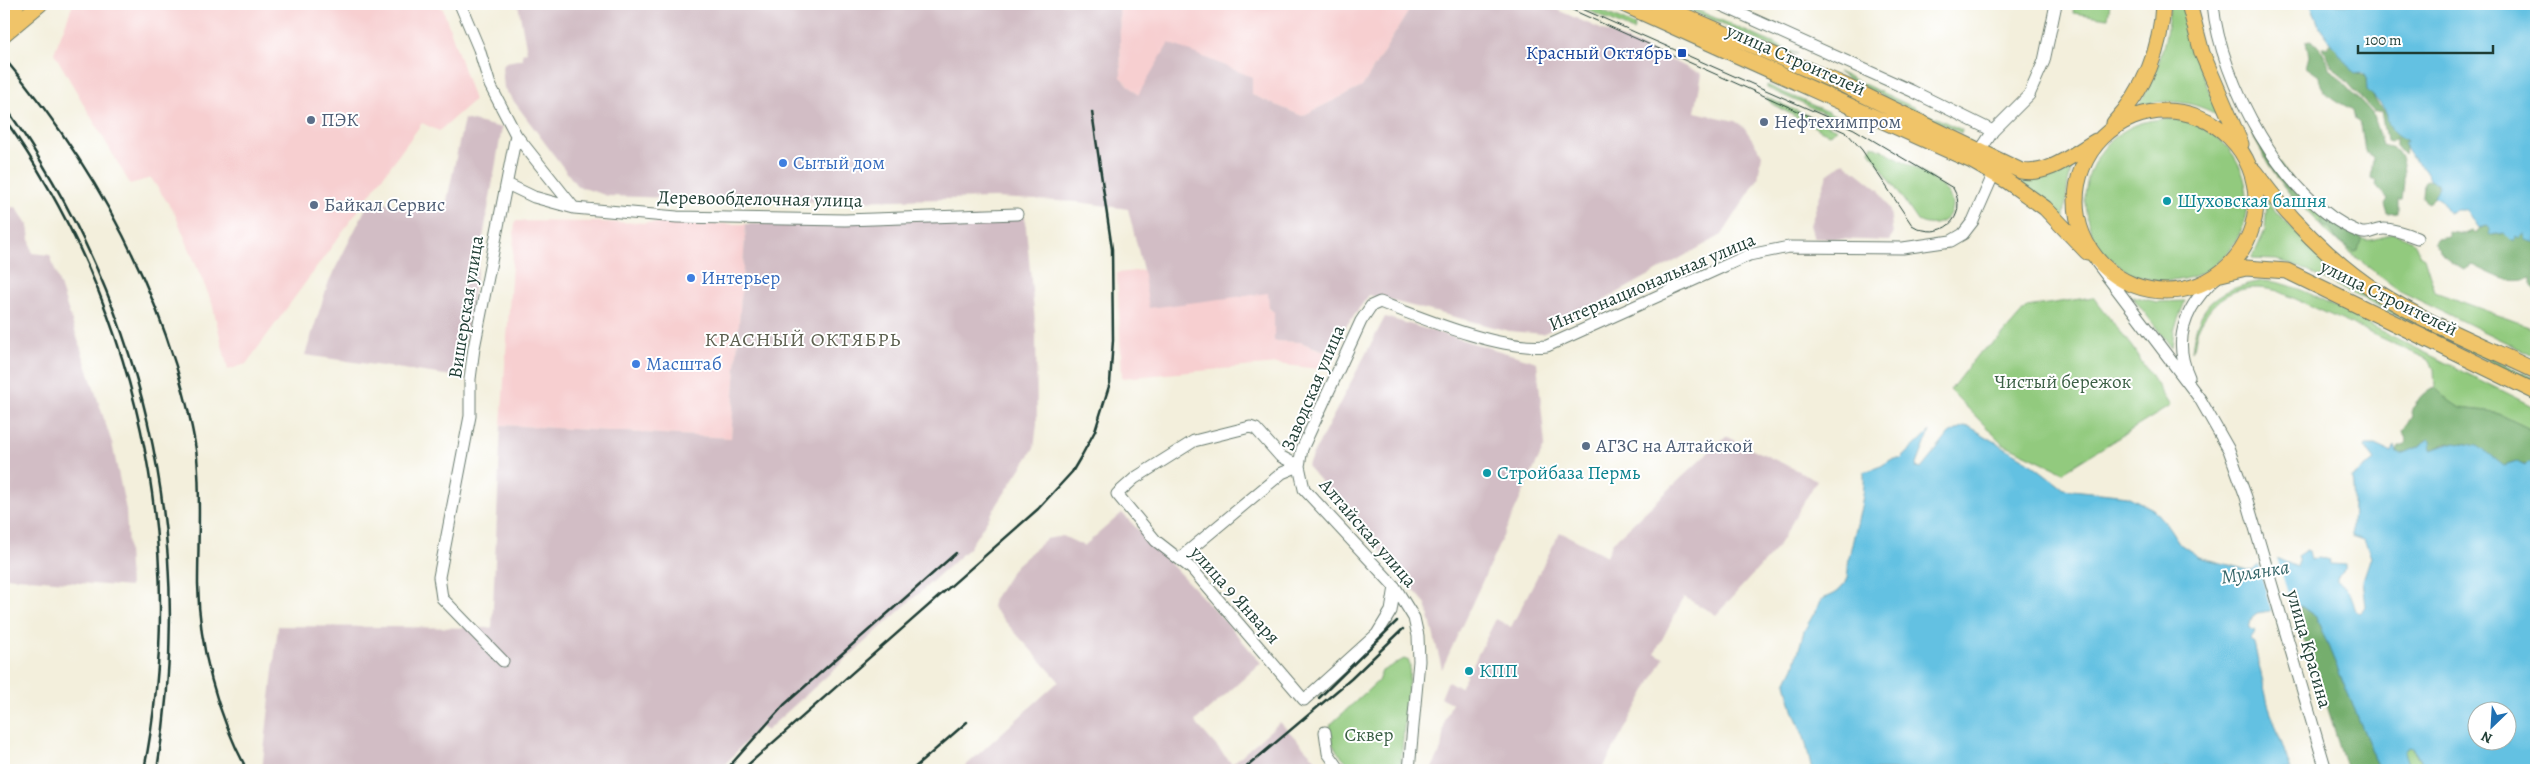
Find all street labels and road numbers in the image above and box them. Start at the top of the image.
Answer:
street label: улица Строителей [1721,17,1870,102]
street label: Деревообделочная улица [657,184,863,214]
street label: Интернациональная улица [1545,227,1760,337]
street label: Вишерская улица [442,233,490,380]
street label: улица Строителей [2315,253,2462,342]
street label: Заводская улица [1275,321,1351,455]
street label: Алтайская улица [1313,472,1423,593]
street label: улица 9 Января [1183,540,1286,650]
street label: улица Красина [2279,586,2338,711]

